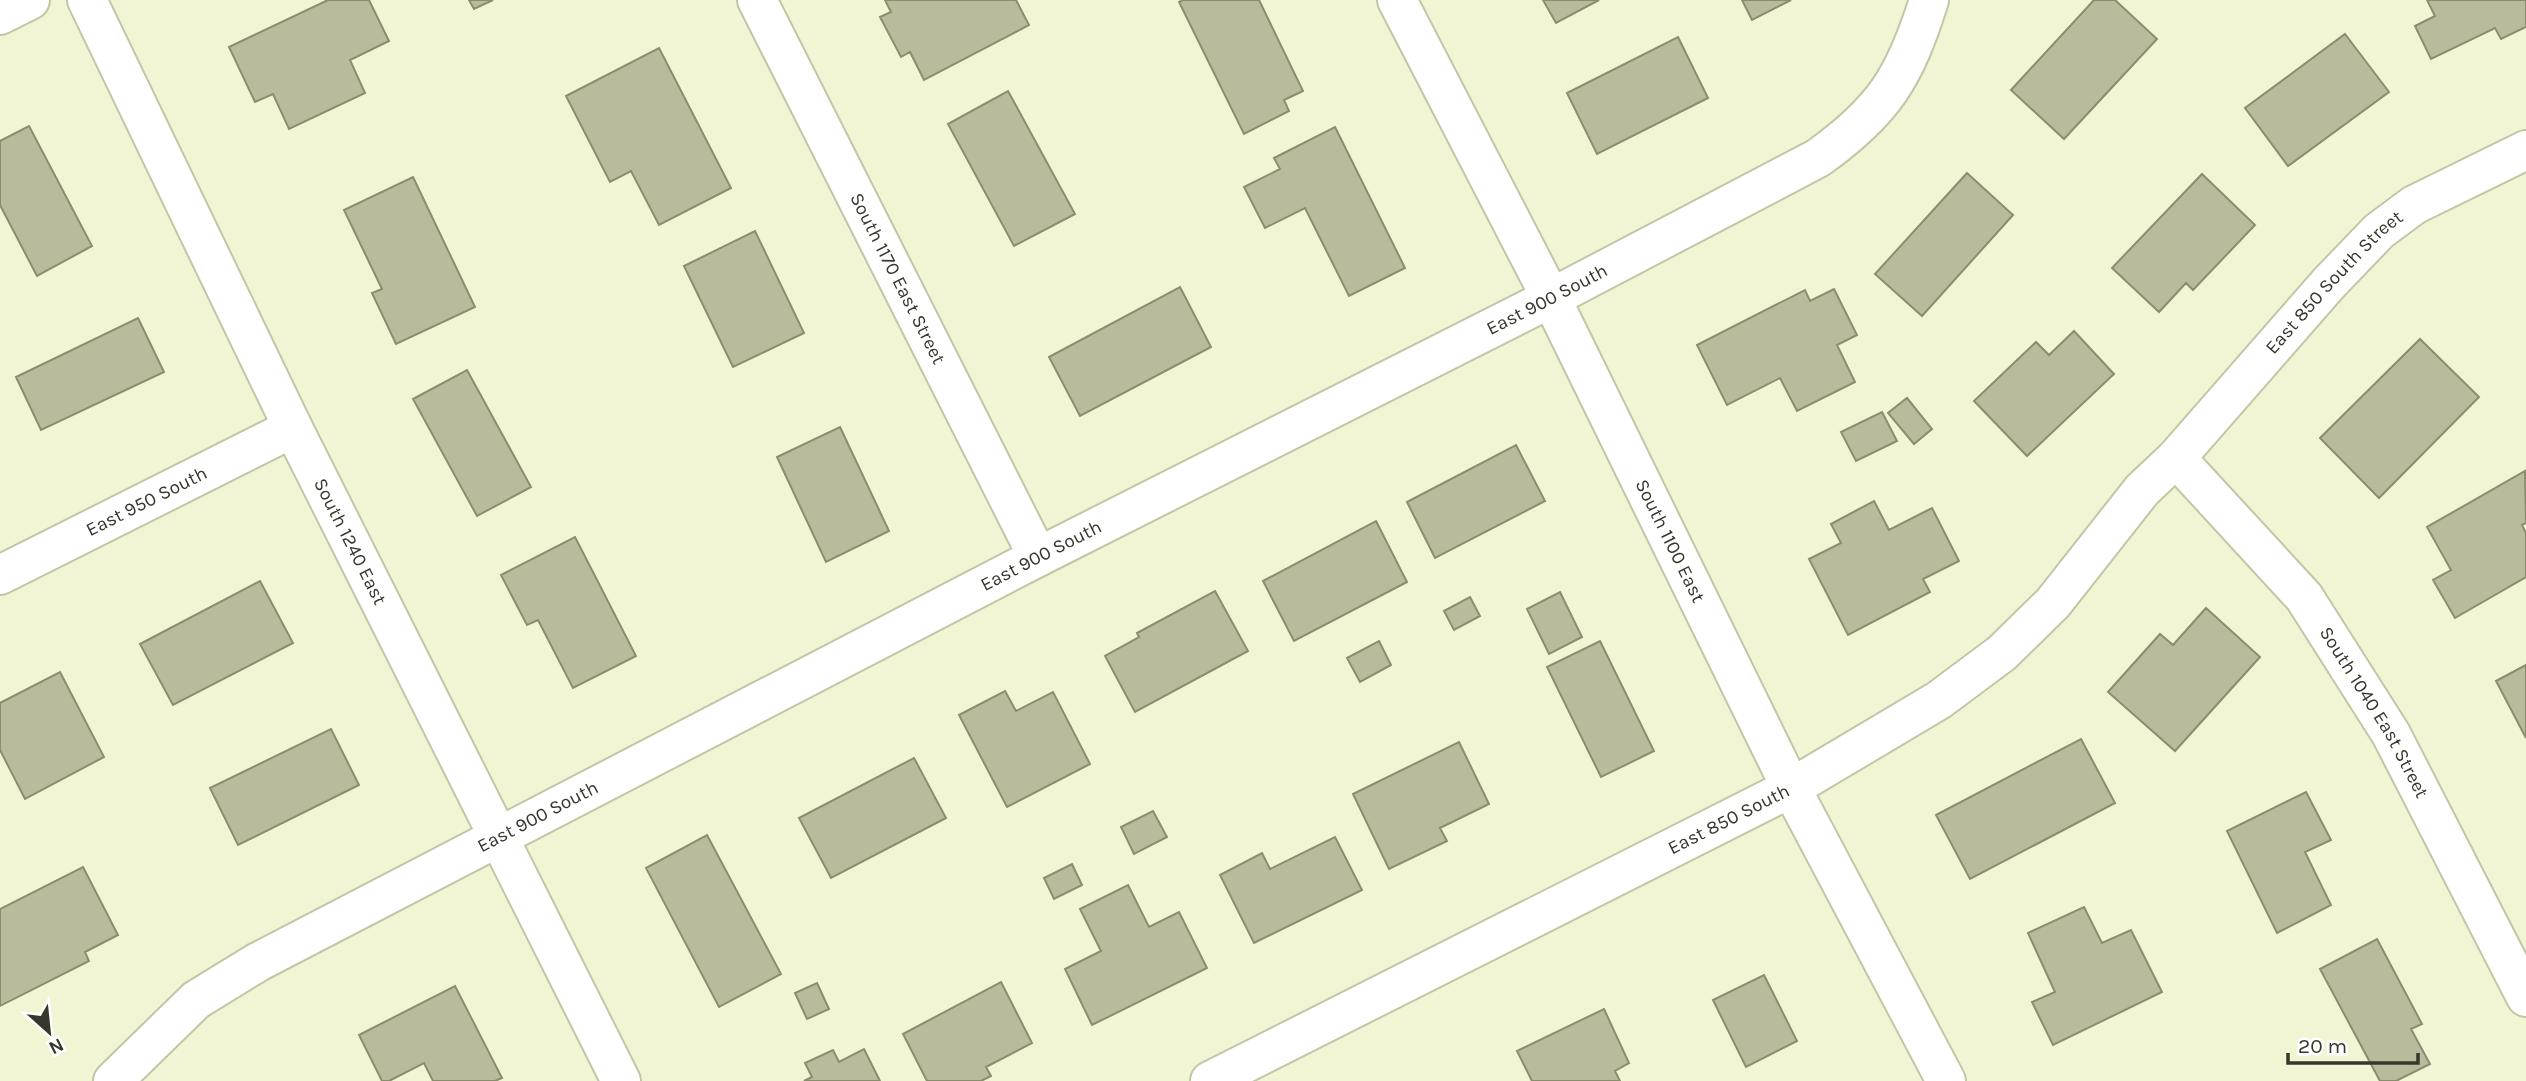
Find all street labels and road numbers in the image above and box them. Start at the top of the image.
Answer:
street label: South 1170 East Street [845,189,950,368]
street label: East 850 South Street [2261,206,2407,359]
street label: East 900 South [1483,259,1611,340]
street label: East 950 South [82,462,211,541]
street label: South 1240 East [309,475,391,608]
street label: South 1100 East [1631,476,1709,606]
street label: East 900 South [977,516,1105,596]
street label: South 1040 East Street [2315,623,2433,802]
street label: East 900 South [474,776,602,857]
street label: East 850 South [1664,780,1793,859]

